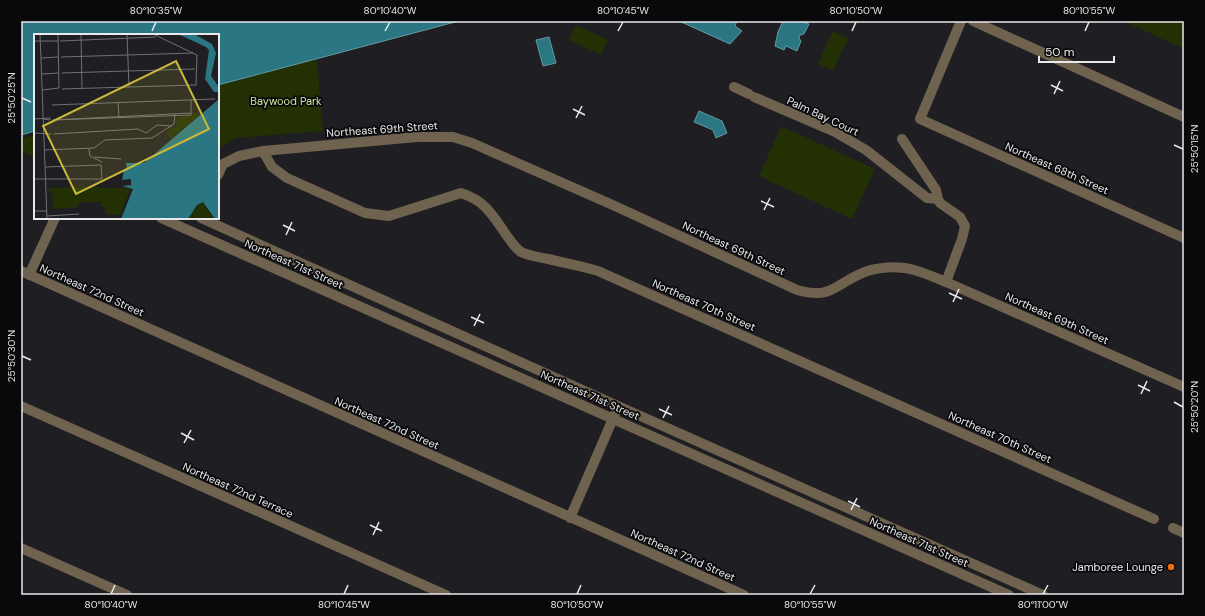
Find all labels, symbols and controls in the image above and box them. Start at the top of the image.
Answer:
text: 80°10'35"W [130,4,182,17]
text: 80°10'40"W [364,4,417,17]
text: 80°10'45"W [597,4,649,17]
text: 80°10'50"W [829,4,883,17]
text: 80°10'55"W [1063,4,1115,17]
inset map [34,34,219,219]
scale bar [1039,38,1114,64]
text: 50 m [1045,44,1074,60]
text: 25°50'25"N [5,72,18,124]
street label: Palm Bay Court [785,93,861,139]
park label: Baywood Park [250,94,322,108]
street label: Northeast 69th Street [326,118,438,140]
text: 25°50'15"N [1188,125,1201,173]
street label: Northeast 68th Street [1003,139,1111,197]
street label: Northeast 69th Street [680,218,788,278]
street label: Northeast 71st Street [242,236,346,292]
street label: Northeast 72nd Street [38,261,146,319]
street label: Northeast 70th Street [650,276,758,334]
street label: Northeast 69th Street [1003,289,1111,347]
text: 25°50'30"N [5,330,18,382]
street label: Northeast 71st Street [538,367,642,423]
text: 25°50'20"N [1188,381,1201,433]
street label: Northeast 72nd Street [333,394,441,452]
street label: Northeast 70th Street [946,408,1054,466]
street label: Northeast 72nd Terrace [180,459,296,521]
street label: Northeast 71st Street [867,514,971,570]
street label: Northeast 72nd Street [629,526,737,584]
place label: Jamboree Lounge [1072,560,1163,574]
marker: Jamboree Lounge [1166,562,1176,572]
text: 80°10'40"W [85,598,138,611]
text: 80°10'45"W [318,598,370,611]
text: 80°10'50"W [550,598,604,611]
text: 80°10'55"W [784,598,836,611]
text: 80°11'00"W [1018,598,1069,611]

